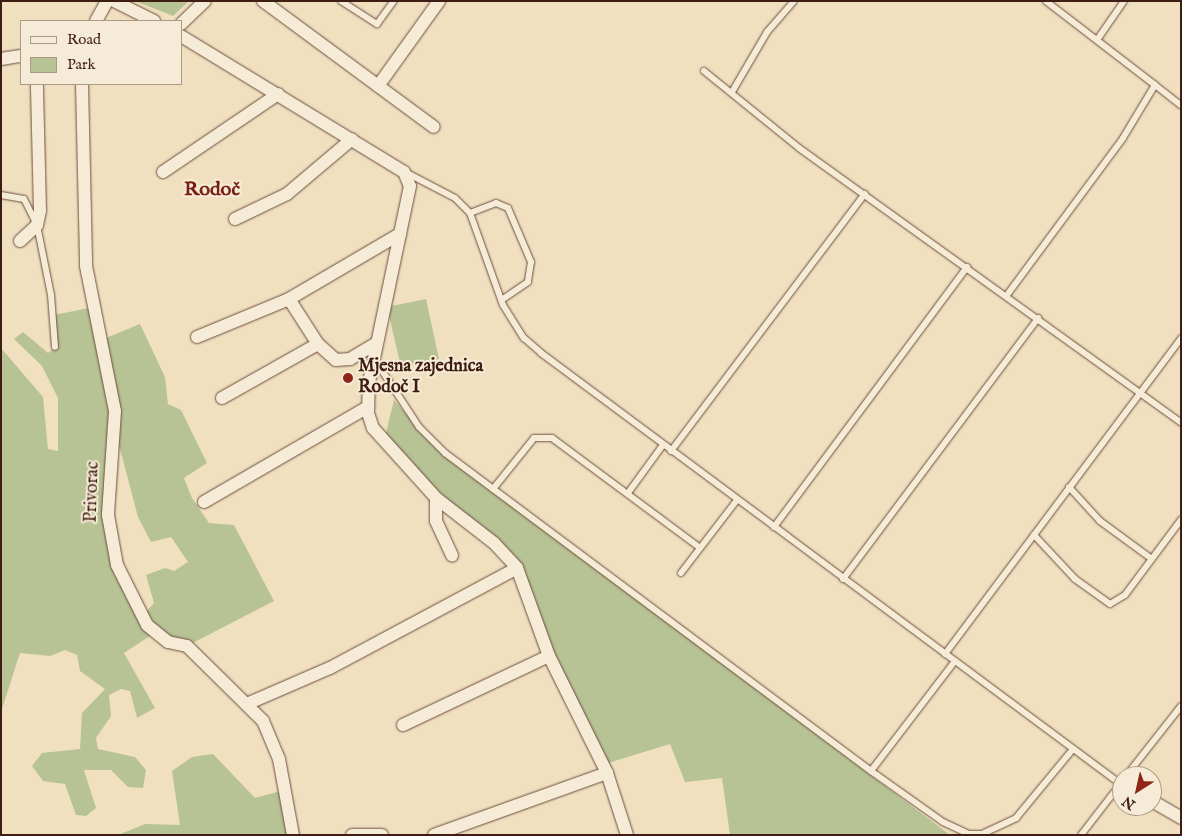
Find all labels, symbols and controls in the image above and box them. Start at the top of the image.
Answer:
legend [20,20,182,85]
text: Road [67,30,101,49]
text: Park [67,55,96,74]
district label: Rodoč [184,177,240,201]
place label: Mjesna zajednica Rodoč I [358,357,483,399]
marker: Mjesna zajednica Rodoč I [342,372,354,384]
street label: Privorac [81,461,105,523]
north arrow [1112,766,1162,816]
text: N [1119,792,1139,813]

